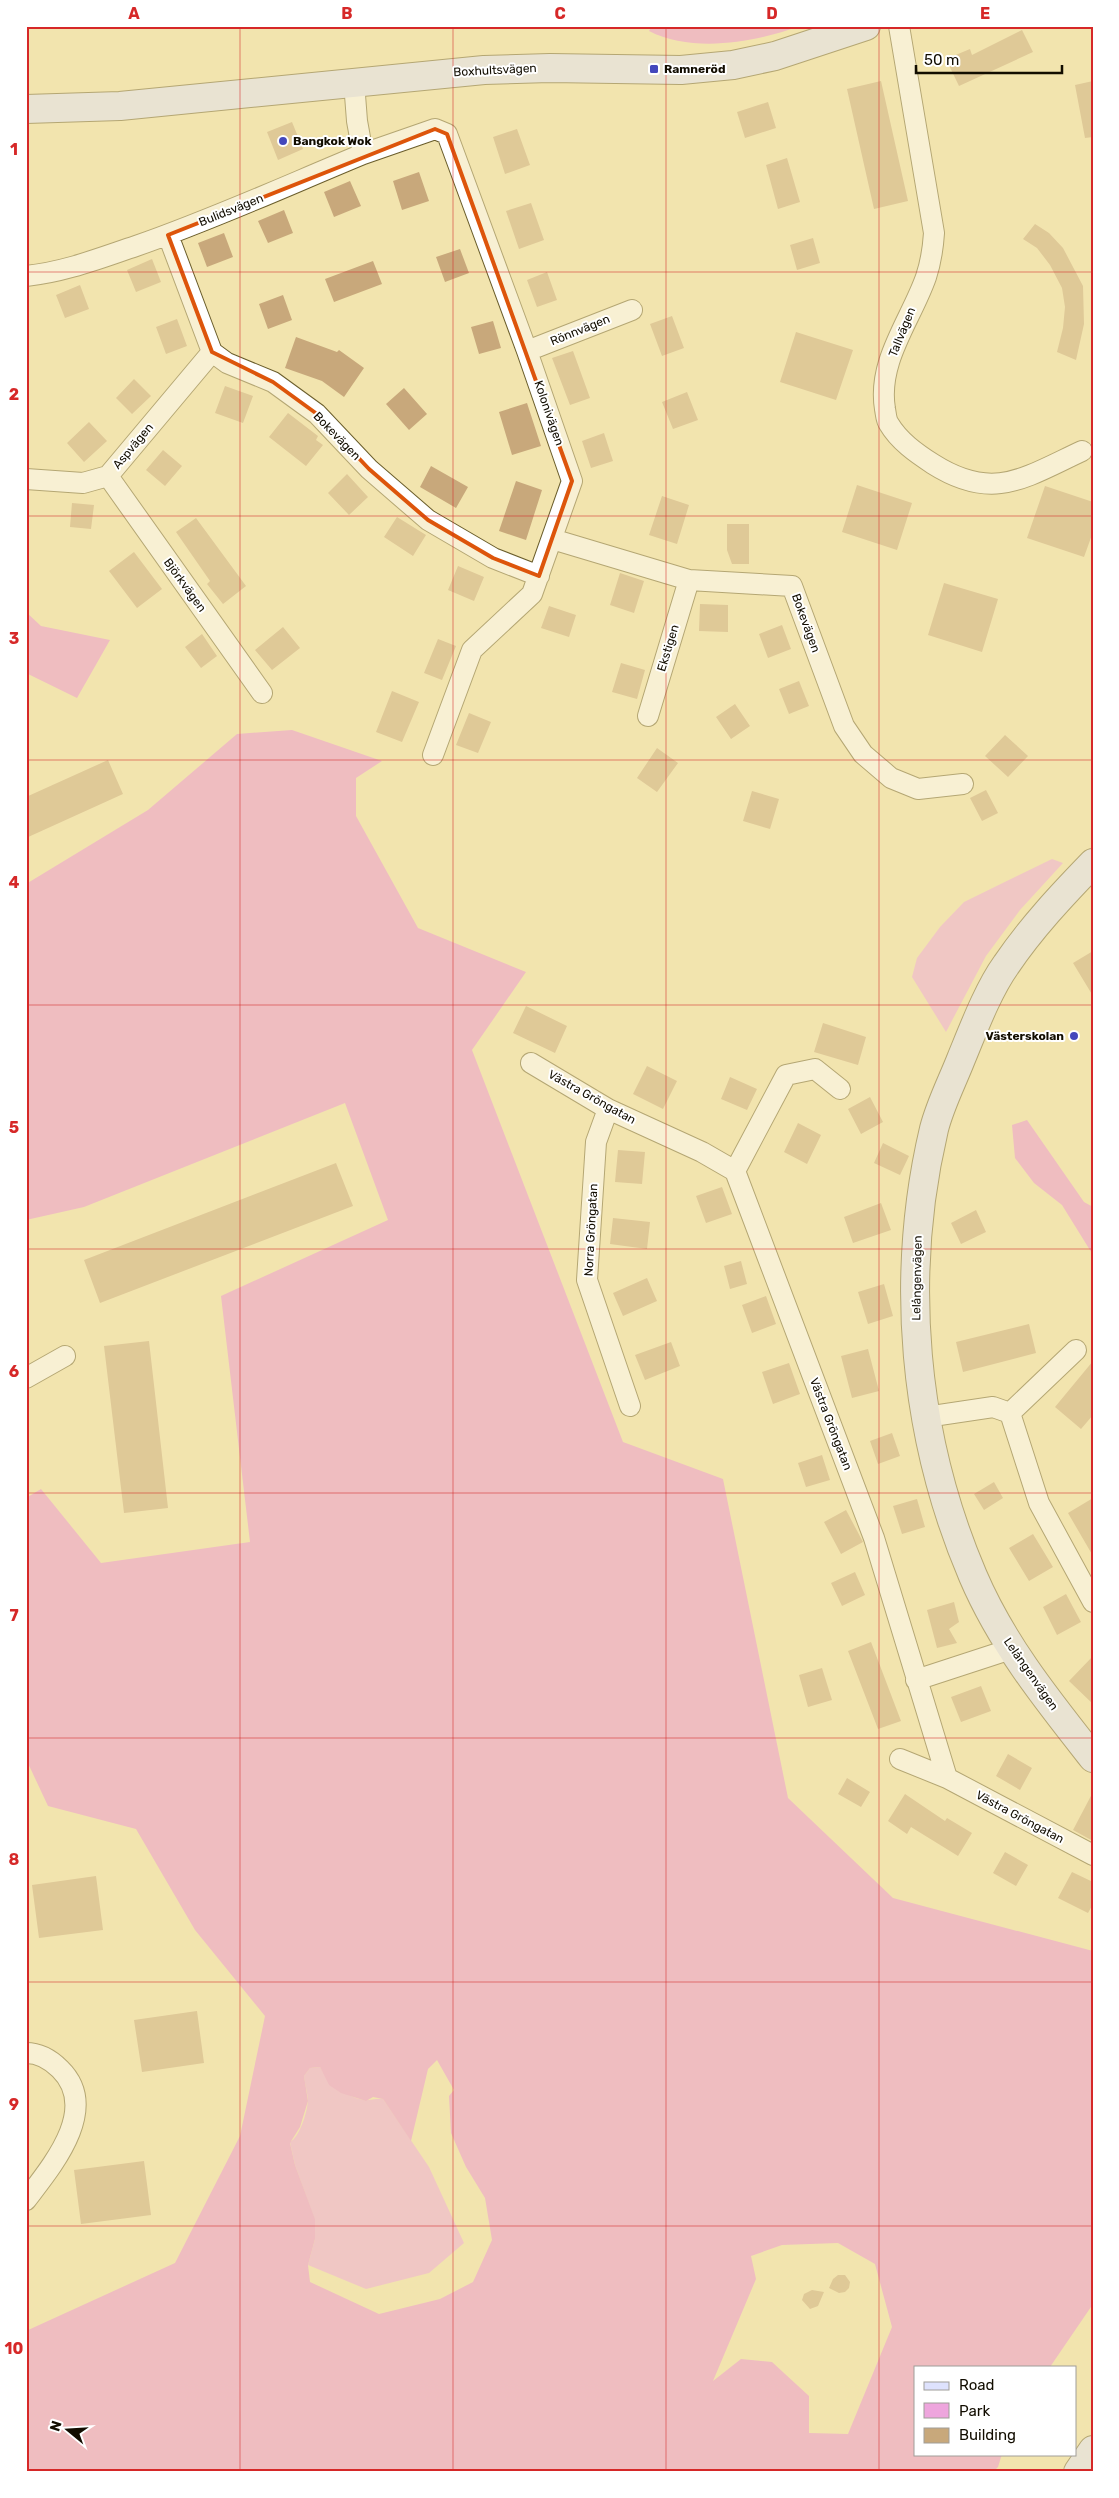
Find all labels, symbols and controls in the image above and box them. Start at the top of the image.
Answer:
text: A [128,4,140,23]
text: B [341,4,353,23]
text: C [554,4,566,23]
text: D [766,4,778,23]
text: E [980,4,990,23]
scale bar [916,42,1063,74]
text: 50 m [924,51,959,69]
street label: Boxhultsvägen [453,61,537,79]
place label: Ramneröd [664,62,726,76]
marker: Ramneröd [648,63,660,75]
place label: Bangkok Wok [293,134,371,148]
marker: Bangkok Wok [277,135,289,147]
text: 1 [10,140,18,159]
street label: Bulidsvägen [197,191,265,229]
street label: Tallvägen [886,305,918,359]
street label: Rönnvägen [548,312,612,348]
street label: Kolonivägen [531,379,567,447]
text: 2 [9,385,19,404]
street label: Bokevägen [311,409,363,463]
street label: Aspvägen [110,420,156,472]
street label: Björkvägen [161,555,209,615]
street label: Bokevägen [789,592,823,654]
street label: Ekstigen [654,623,682,673]
text: 3 [9,629,19,648]
text: 4 [9,873,20,892]
place label: Västerskolan [986,1029,1064,1043]
marker: Västerskolan [1068,1030,1080,1042]
street label: Västra Gröngatan [546,1067,638,1127]
text: 5 [9,1118,19,1137]
street label: Norra Gröngatan [582,1183,600,1277]
street label: Lelångenvägen [909,1235,925,1321]
text: 6 [9,1362,19,1381]
street label: Västra Gröngatan [807,1376,855,1472]
text: 7 [9,1606,19,1625]
street label: Lelångenvägen [1001,1635,1061,1713]
street label: Västra Gröngatan [974,1788,1066,1846]
text: 8 [9,1850,20,1869]
text: 9 [9,2095,19,2114]
text: 10 [5,2339,24,2358]
legend [914,2366,1076,2456]
text: Road [959,2376,995,2394]
text: Park [959,2402,990,2420]
north arrow [42,2406,92,2456]
text: N [46,2419,66,2434]
text: Building [959,2426,1016,2444]

